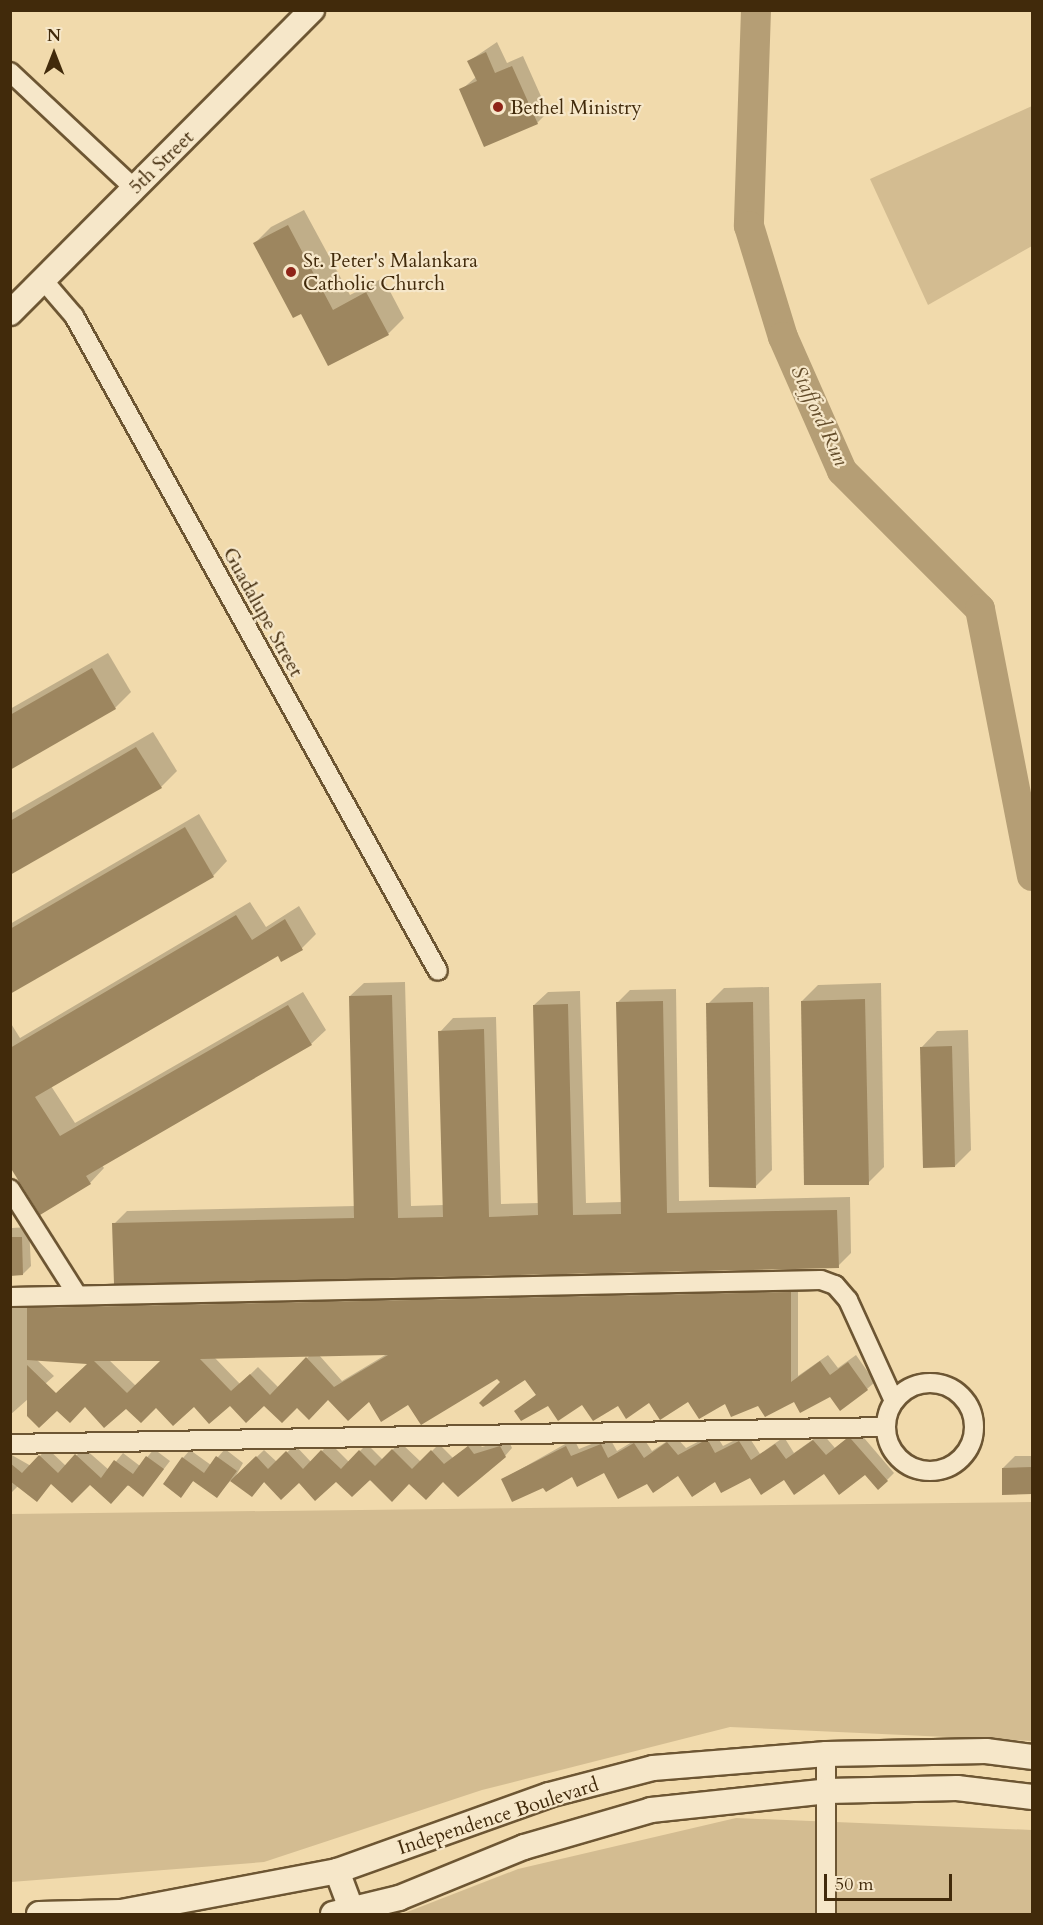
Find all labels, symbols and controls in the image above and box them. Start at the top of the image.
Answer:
north arrow [24,24,84,84]
text: N [47,25,61,47]
place label: Bethel Ministry [510,95,642,119]
marker: Bethel Ministry [491,100,505,114]
street label: 5th Street [124,125,198,199]
place label: St. Peter's Malankara Catholic Church [303,248,478,295]
marker: St. Peter's Malankara Catholic Church [284,265,298,279]
water label: Stafford Run [785,362,853,470]
street label: Guadalupe Street [218,543,308,681]
street label: Independence Boulevard [394,1772,602,1860]
scale bar [827,1862,954,1900]
text: 50 m [835,1872,874,1897]

